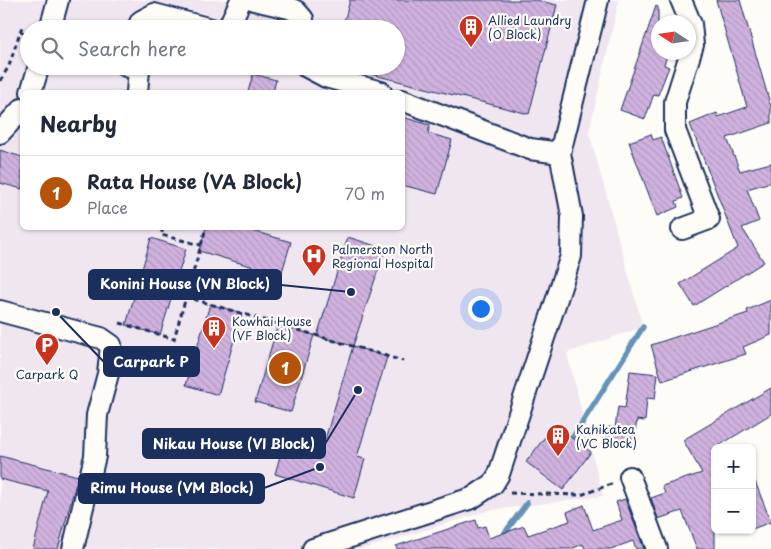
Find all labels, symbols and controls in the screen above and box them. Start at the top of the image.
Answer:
place label: Allied Laundry (O Block) [488,11,571,43]
building icon: Allied Laundry (O Block) [458,14,484,48]
north arrow [651,15,696,60]
search box [20,20,405,75]
icon: search [38,34,66,62]
text: Search here [78,34,187,62]
text: Nearby [40,107,117,139]
text: Rata House (VA Block) [87,167,302,195]
text: 1 [52,181,60,205]
text: 70 m [345,181,385,205]
text: Place [87,195,128,219]
place label: Palmerston North Regional Hospital [332,240,433,272]
hospital icon: Palmerston North Regional Hospital [301,243,327,277]
callout: Konini House (VN Block) [89,270,281,299]
text: Konini House (VN Block) [100,273,270,294]
your location [468,296,494,322]
place label: Kowhai House (VF Block) [232,312,312,344]
building icon: Kowhai House (VF Block) [201,315,227,349]
parking icon: Carpark Q [34,332,60,366]
callout: Carpark P [104,347,199,376]
pin: 1 [269,349,301,387]
text: Carpark P [113,351,189,372]
place label: Carpark Q [16,365,78,383]
place label: Kahikatea (VC Block) [576,420,637,452]
building icon: Kahikatea (VC Block) [545,423,571,457]
callout: Nikau House (VI Block) [143,429,325,458]
text: Nikau House (VI Block) [153,433,315,454]
map controls [711,444,756,534]
button: + [711,444,756,489]
callout: Rimu House (VM Block) [79,474,264,503]
text: Rimu House (VM Block) [90,477,254,498]
button: − [711,489,756,534]

